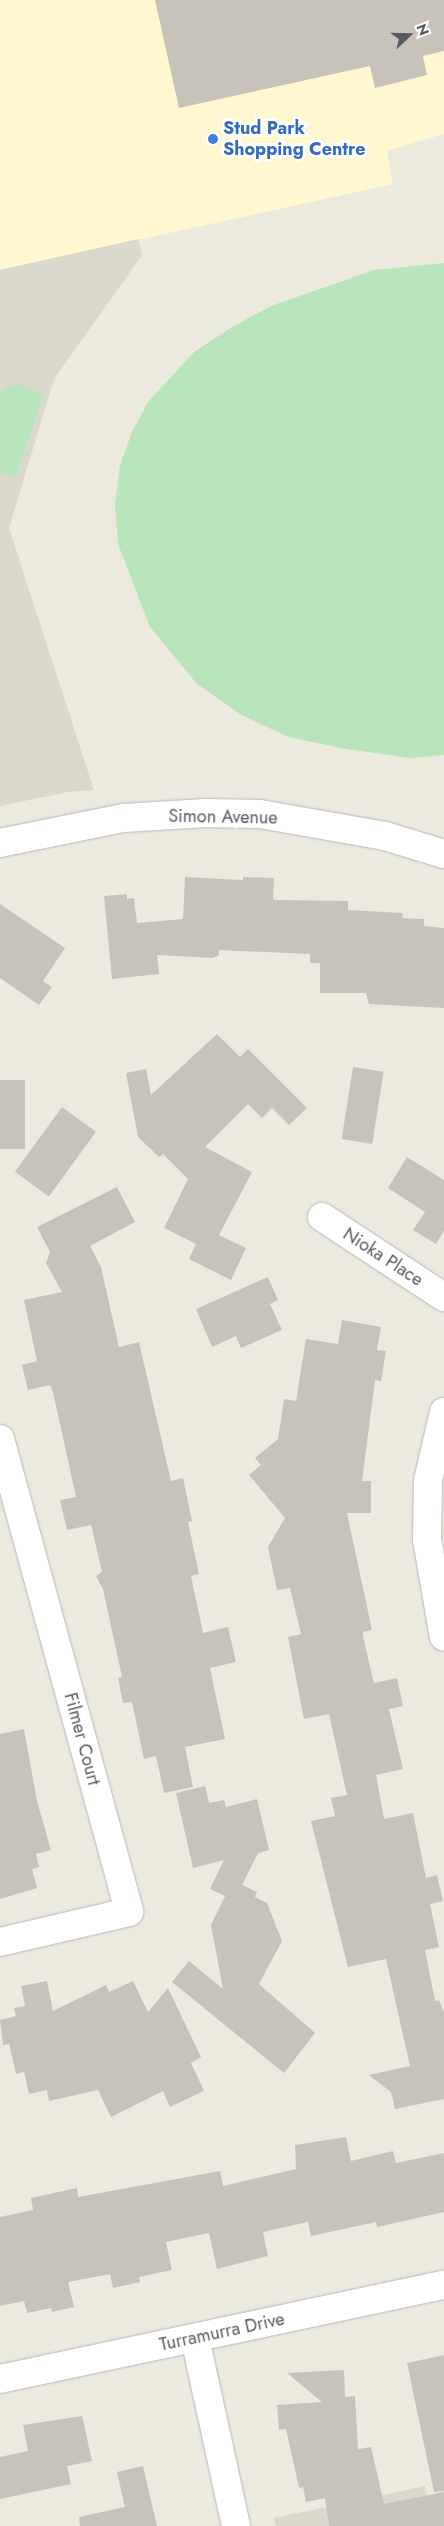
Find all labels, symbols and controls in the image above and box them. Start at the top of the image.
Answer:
north arrow [384,10,434,60]
text: N [412,21,434,38]
place label: Stud Park Shopping Centre [223,118,365,160]
marker: Stud Park Shopping Centre [207,133,219,145]
street label: Simon Avenue [168,805,278,829]
street label: Nioka Place [339,1223,427,1291]
street label: Filmer Court [59,1690,105,1788]
street label: Turramurra Drive [157,2308,287,2356]

